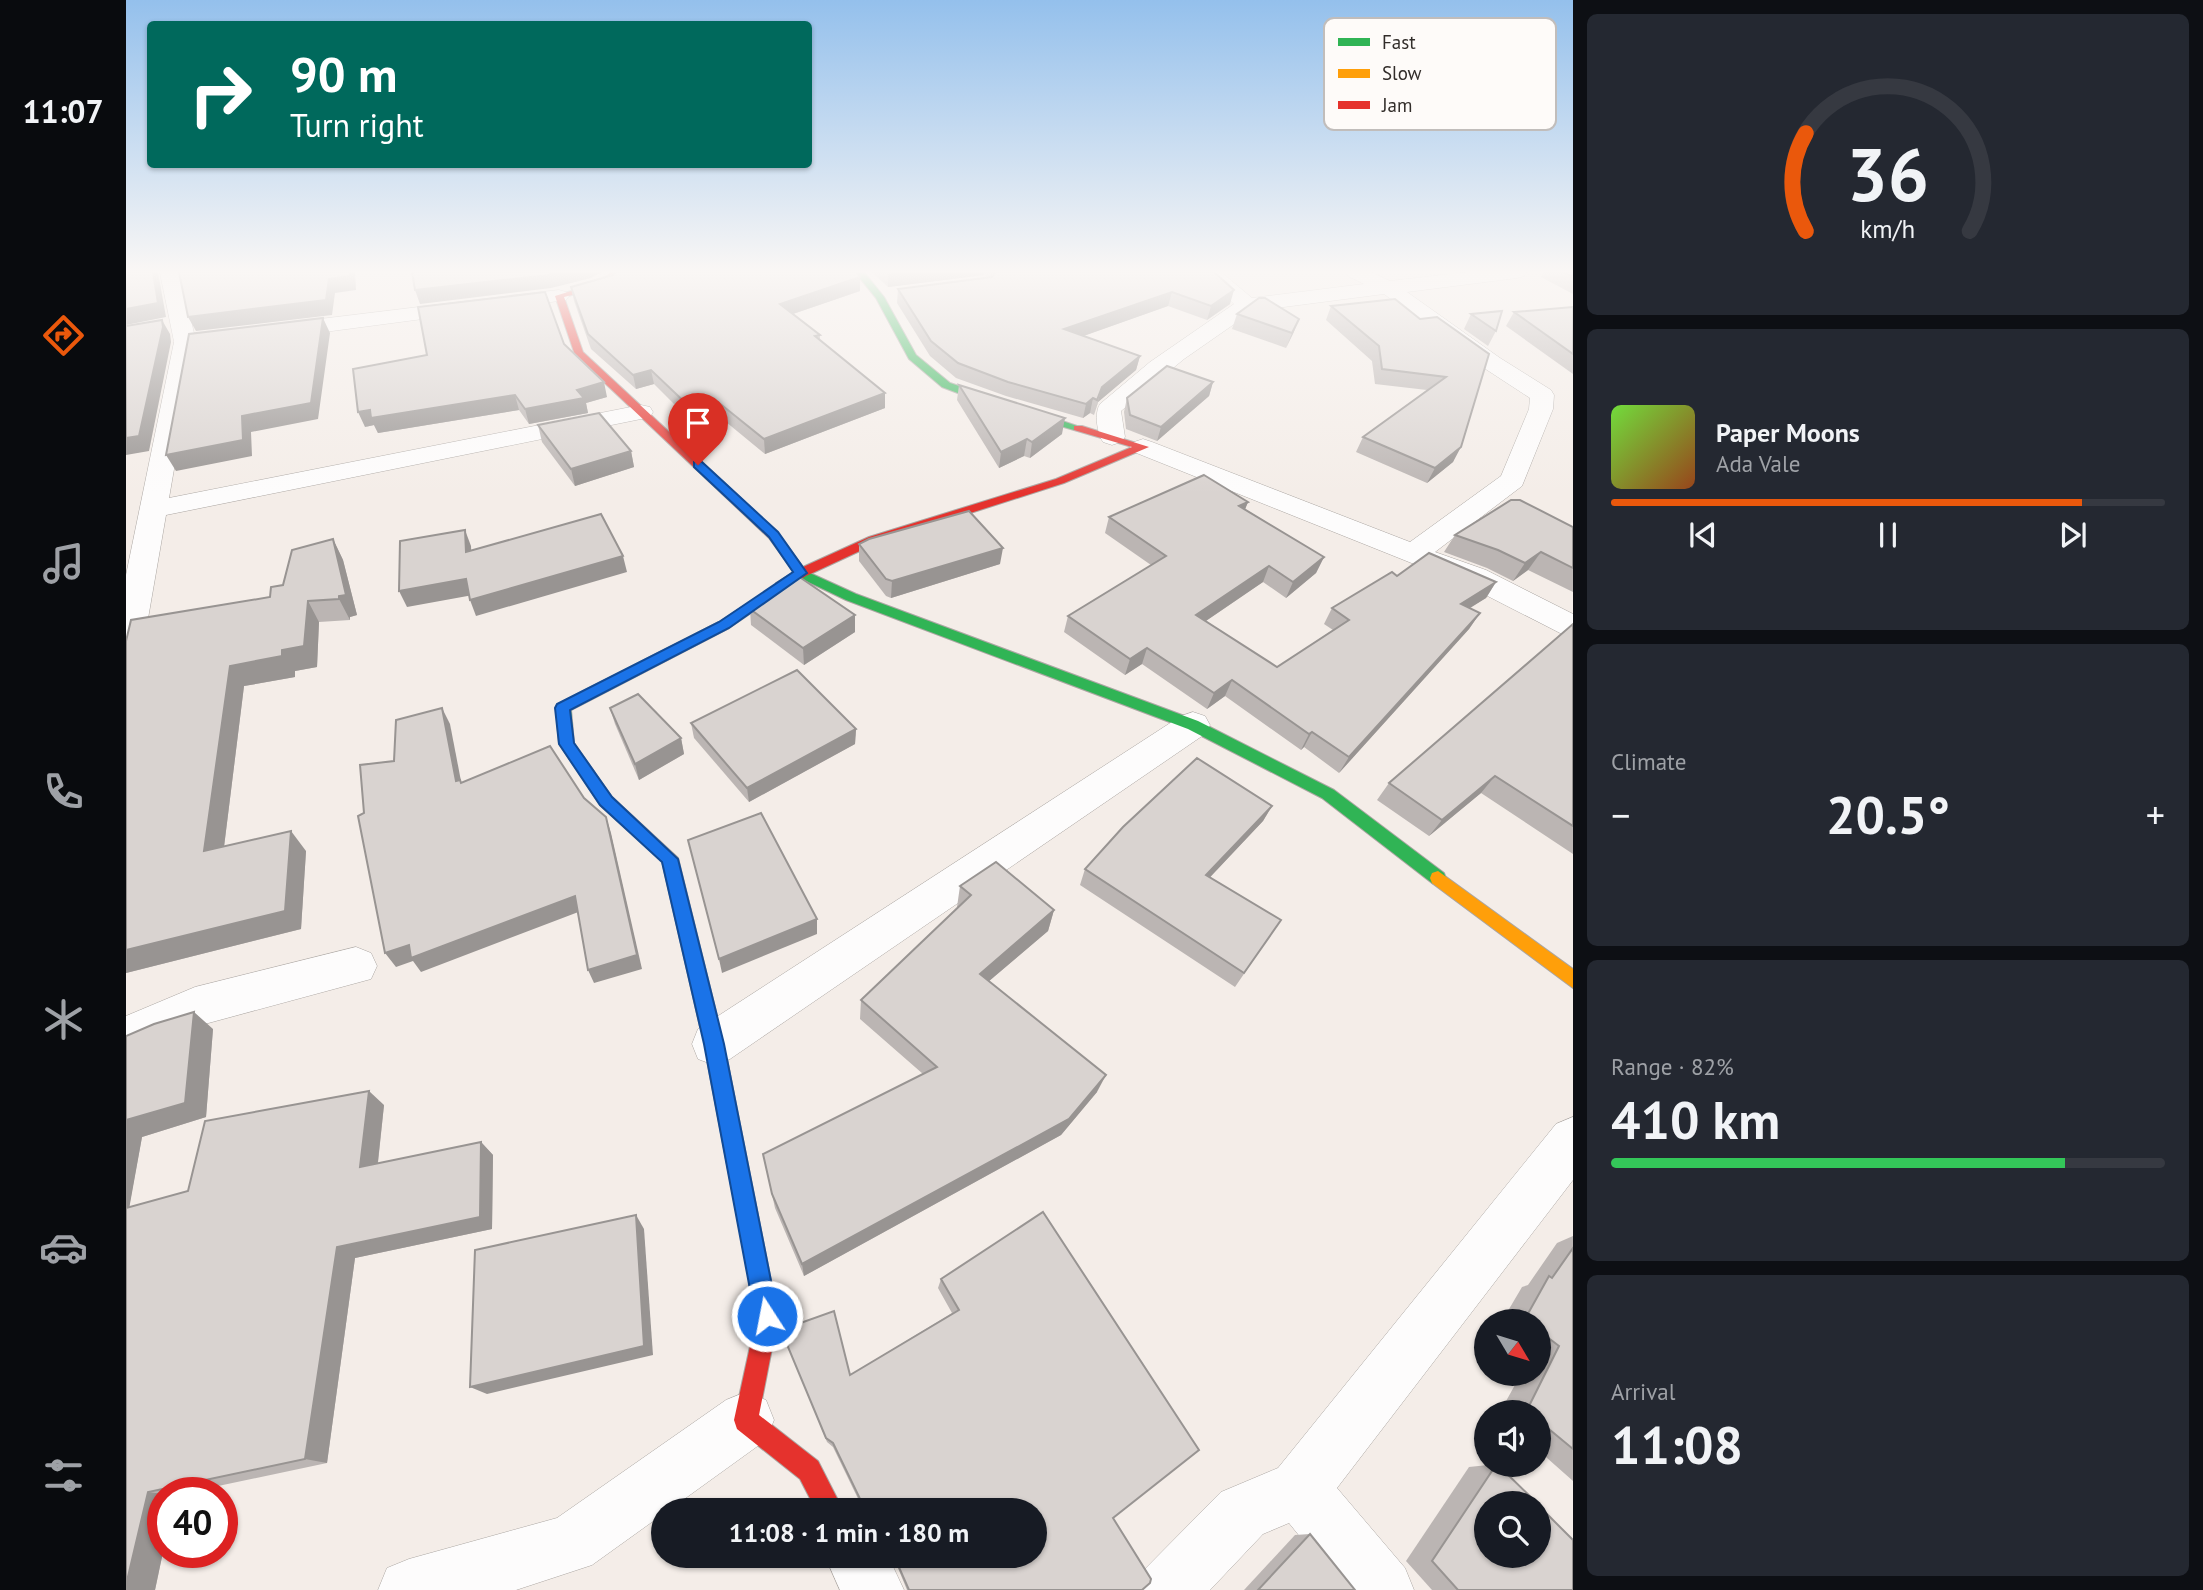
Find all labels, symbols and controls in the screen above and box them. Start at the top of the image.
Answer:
legend [1324,18,1556,130]
text: Fast [1382,30,1416,54]
text: 90 m [290,42,397,106]
icon: right [175,49,266,140]
text: Slow [1382,61,1422,85]
text: 11:07 [22,90,104,132]
text: Jam [1381,93,1412,117]
text: Turn right [290,104,424,146]
text: 36 [1847,127,1929,221]
text: km/h [1861,212,1915,244]
icon: directions [39,311,88,360]
pin [668,393,728,465]
icon: arrive [679,404,717,442]
text: Paper Moons [1716,416,1860,449]
text: Ada Vale [1716,449,1800,478]
icon: previous [1684,516,1722,554]
icon: pause [1869,516,1907,554]
icon: next [2054,516,2092,554]
icon: music [39,539,88,588]
text: Climate [1611,747,1686,776]
icon: phone [39,767,88,816]
text: 20.5° [1826,781,1950,848]
text: − [1611,790,1630,839]
text: + [2146,790,2165,839]
icon: climate [39,995,88,1044]
text: Range · 82% [1611,1052,1734,1081]
text: 410 km [1611,1086,1780,1153]
icon: car [39,1223,88,1272]
position arrow [730,1279,804,1353]
north arrow [1474,1309,1550,1386]
map controls [1474,1309,1551,1568]
text: Arrival [1611,1377,1675,1406]
button: sound [1474,1400,1551,1477]
text: 11:08 [1611,1411,1743,1478]
icon: filters [39,1451,88,1500]
speed limit sign: 40 [147,1477,238,1568]
button: search [1474,1491,1551,1568]
text: 11:08 · 1 min · 180 m [729,1516,969,1549]

